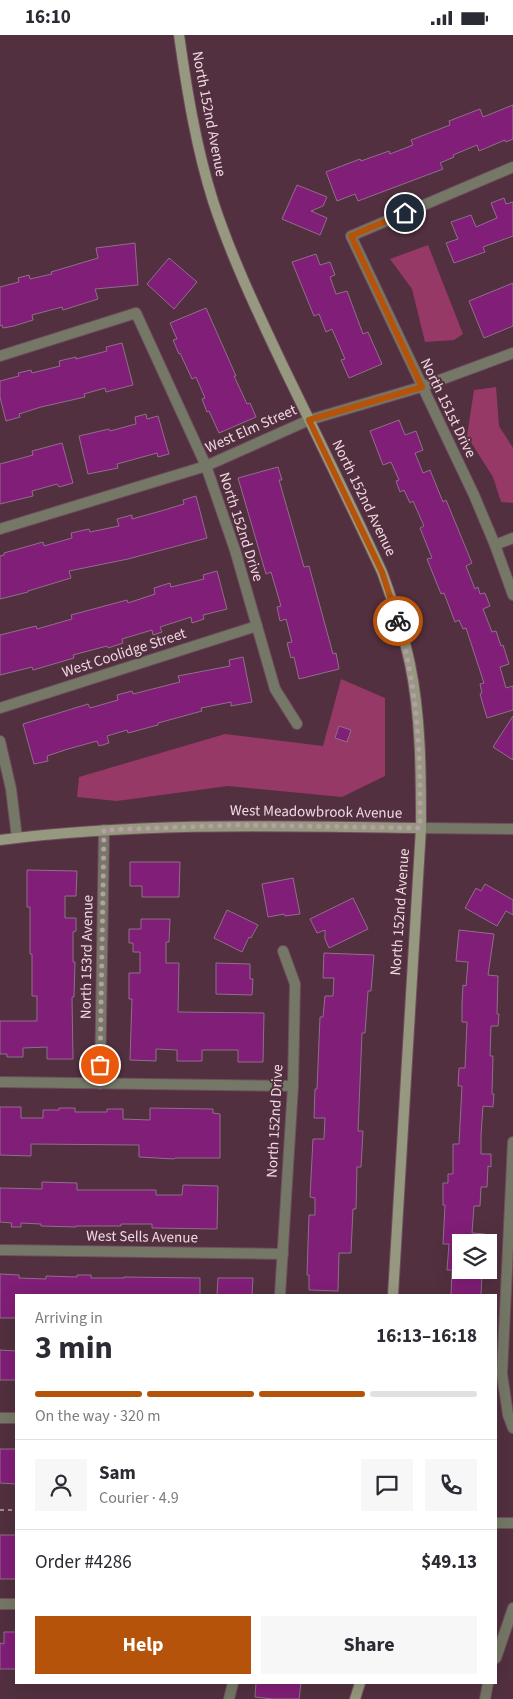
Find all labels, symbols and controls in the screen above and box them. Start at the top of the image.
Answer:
text: 16:10 [25,4,71,31]
street label: North 152nd Avenue [187,49,231,179]
pin [384,192,426,234]
icon: home [391,199,419,227]
street label: North 151st Drive [415,355,481,461]
street label: West Elm Street [202,399,300,459]
street label: North 152nd Avenue [327,436,401,560]
street label: North 152nd Drive [213,470,269,584]
courier [373,596,423,646]
icon: bike [384,607,412,635]
street label: West Coolidge Street [59,623,189,683]
street label: West Meadowbrook Avenue [230,800,402,824]
street label: North 152nd Avenue [385,848,415,976]
street label: North 153rd Avenue [75,895,99,1019]
pin [79,1044,121,1086]
icon: bag [86,1051,114,1079]
street label: North 152nd Drive [262,1064,288,1178]
street label: West Sells Avenue [86,1226,198,1248]
map controls [452,1234,497,1279]
button: layers [452,1234,497,1279]
text: Arriving in [35,1307,103,1329]
text: 16:13–16:18 [376,1323,477,1350]
text: 3 min [35,1325,113,1371]
text: On the way · 320 m [35,1405,160,1427]
button: person [35,1459,87,1511]
button: chat [361,1459,413,1511]
button: phone [425,1459,477,1511]
text: Sam [99,1460,136,1487]
text: Courier · 4.9 [99,1487,179,1509]
text: Order #4286 [35,1549,132,1576]
text: $49.13 [421,1549,477,1576]
button: Help [35,1616,251,1674]
button: Share [261,1616,477,1674]

